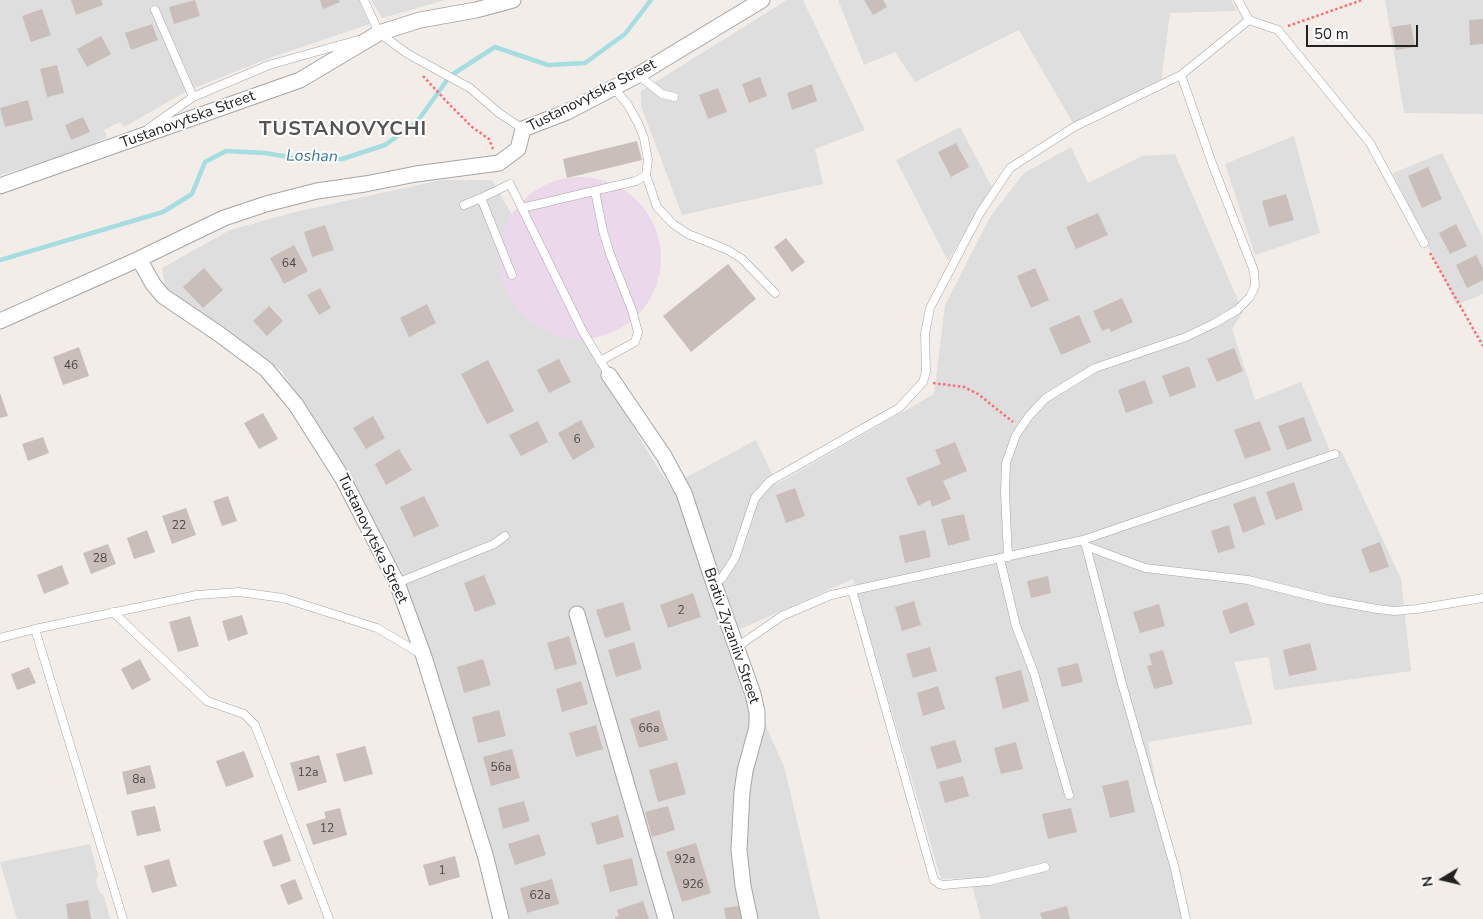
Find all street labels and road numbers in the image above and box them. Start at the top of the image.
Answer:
street label: Tustanovytska Street [525,56,659,136]
street label: Tustanovytska Street [118,87,258,153]
street label: Tustanovytska Street [333,471,411,607]
street label: Brativ Zyzaniiv Street [699,566,763,706]

